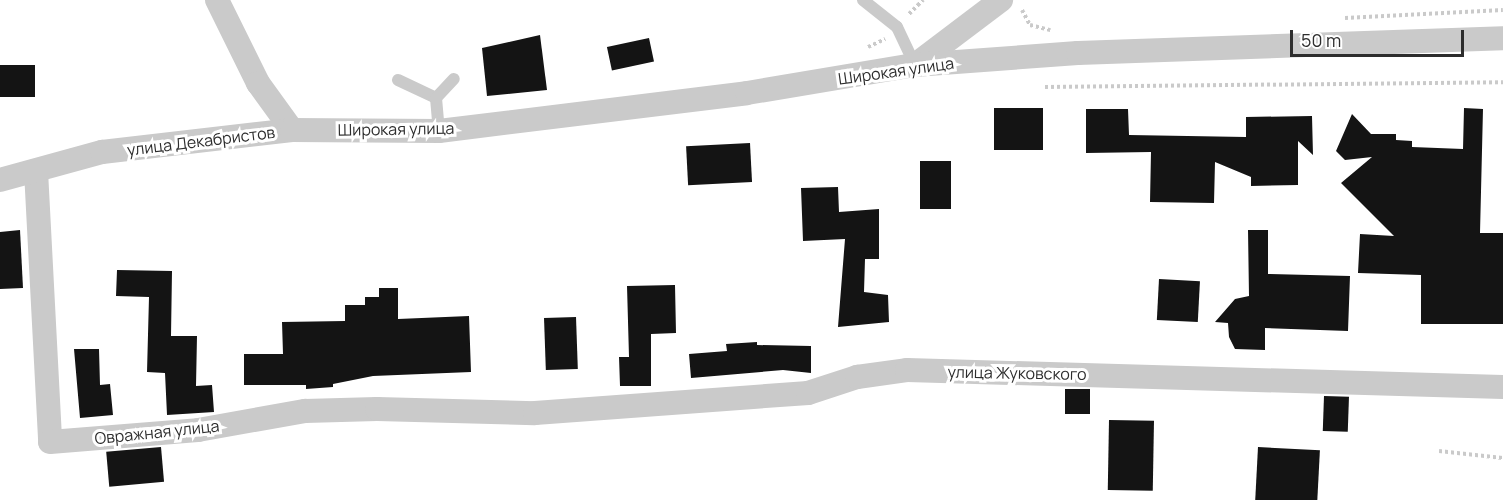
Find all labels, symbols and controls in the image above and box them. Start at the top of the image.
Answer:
scale bar [1293,18,1467,56]
text: 50 m [1301,28,1341,52]
street label: Широкая улица [837,53,955,89]
street label: Широкая улица [338,118,454,140]
street label: улица Декабристов [126,122,276,160]
street label: улица Жуковского [947,362,1087,384]
street label: Овражная улица [94,416,220,448]

